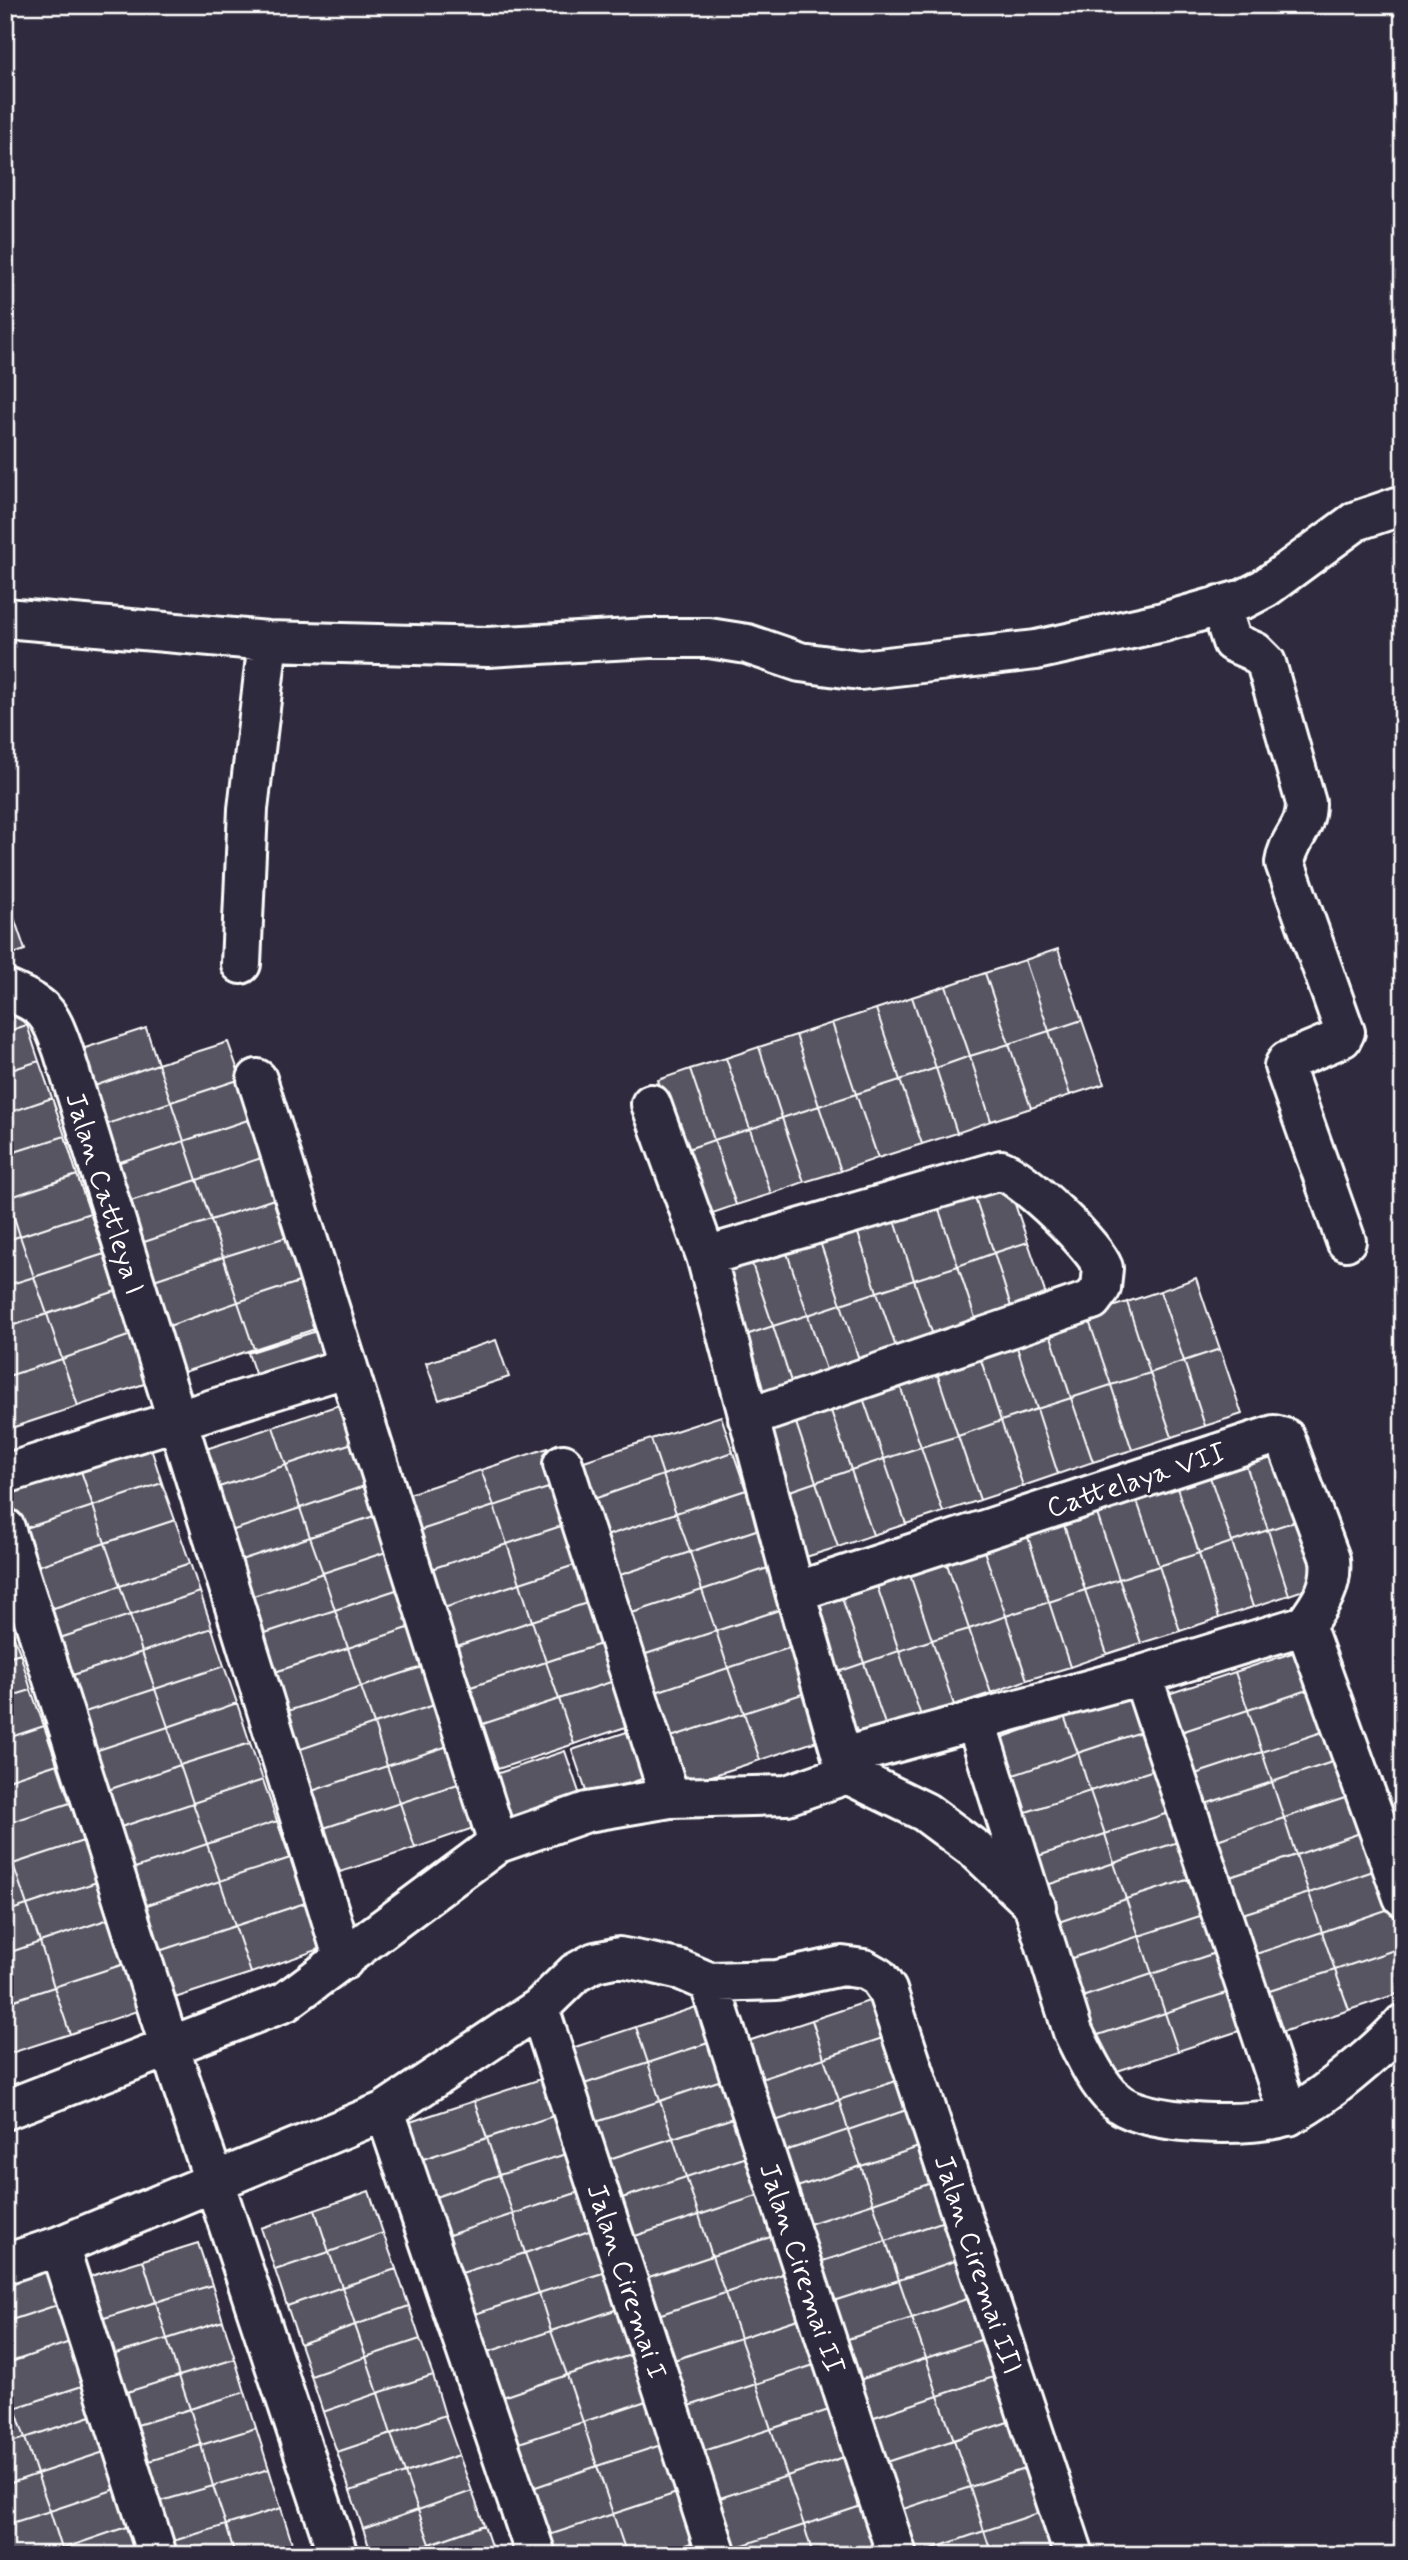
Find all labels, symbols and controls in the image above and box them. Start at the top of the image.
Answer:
street label: Jalan Cattleya I [55,1088,152,1299]
street label: Cattelaya VII [1042,1435,1231,1528]
street label: Jalan Ciremai III [924,2150,1030,2379]
street label: Jalan Ciremai II [749,2158,852,2379]
street label: Jalan Ciremai I [577,2179,675,2384]

